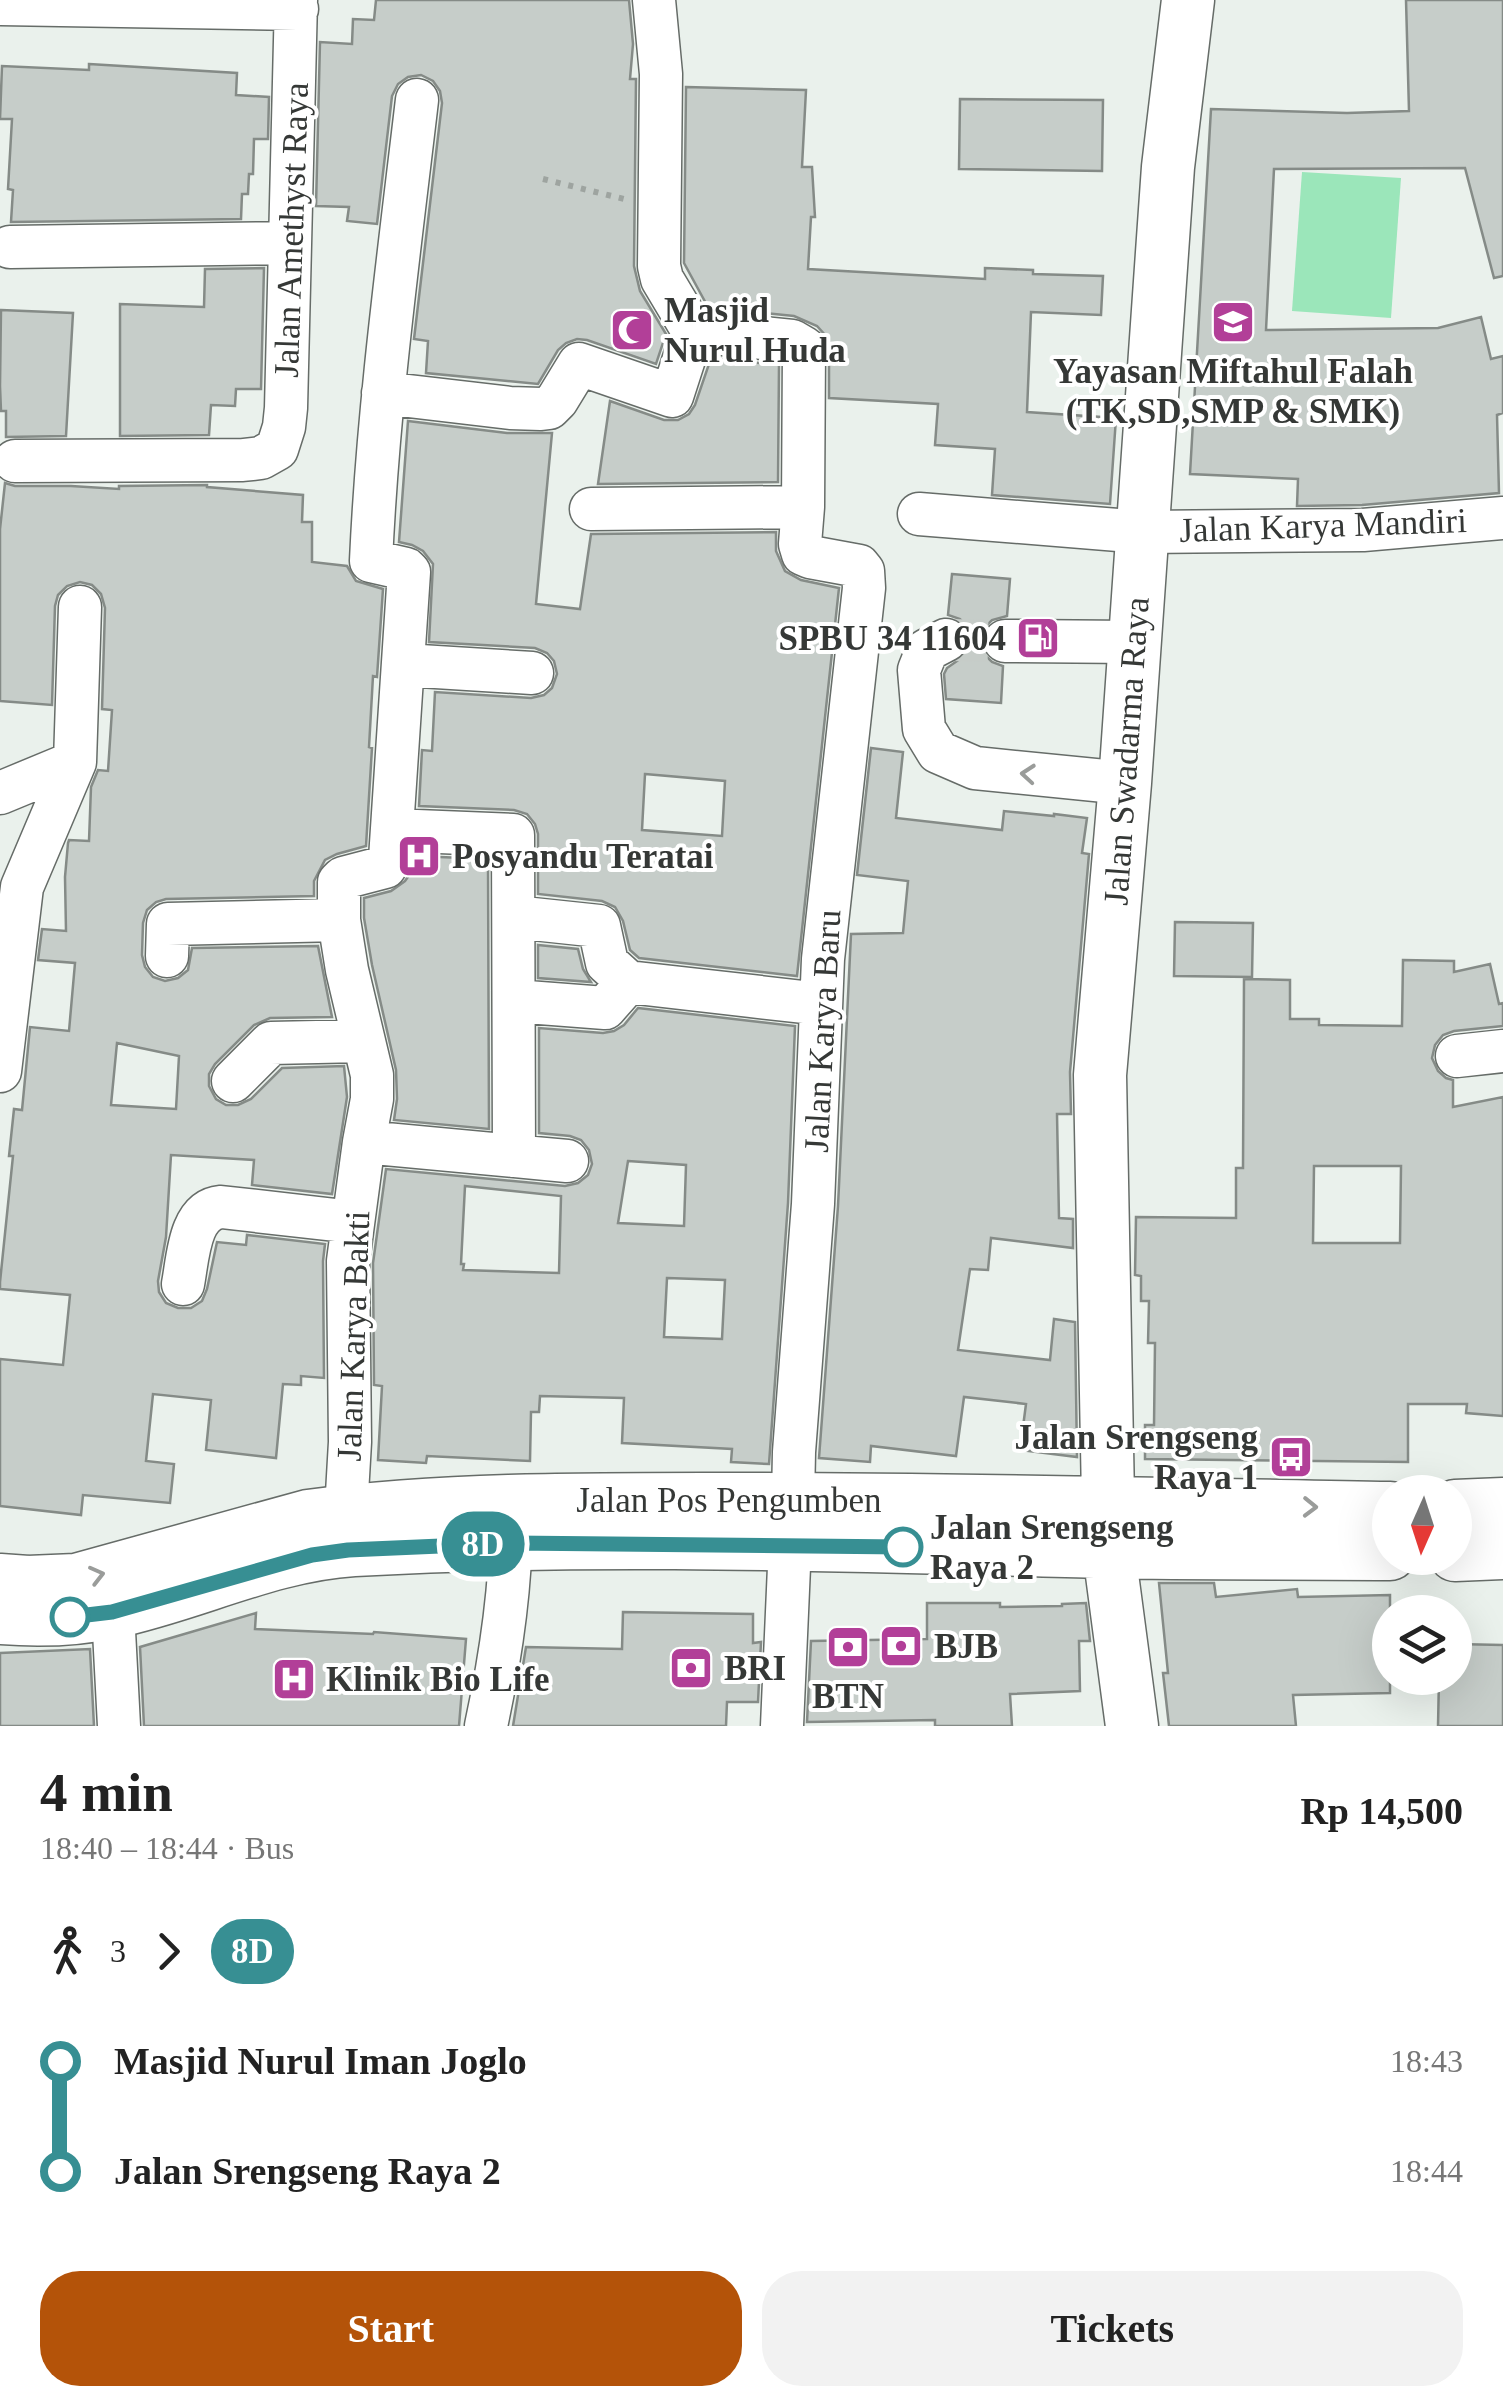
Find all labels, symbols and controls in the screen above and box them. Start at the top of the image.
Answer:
street label: Jalan Amethyst Raya [267,81,316,378]
place label: Masjid Nurul Huda [664,291,846,370]
school or university icon: Yayasan Miftahul Falah (TK,SD,SMP & SMK) [1210,299,1256,345]
mosque icon: Masjid Nurul Huda [609,307,655,353]
place label: Yayasan Miftahul Falah (TK,SD,SMP & SMK) [1053,352,1413,431]
street label: Jalan Karya Mandiri [1179,501,1468,550]
street label: Jalan Swadarma Raya [1096,595,1157,907]
fuel station icon: SPBU 34 11604 [1015,615,1061,661]
place label: SPBU 34 11604 [778,619,1006,658]
one-way arrow [1020,763,1036,785]
hospital icon: Posyandu Teratai [396,833,442,879]
place label: Posyandu Teratai [452,837,714,876]
street label: Jalan Karya Baru [797,909,848,1153]
street label: Jalan Karya Bakti [330,1210,377,1462]
place label: Jalan Srengseng Raya 1 [1015,1418,1258,1497]
bus stop icon: Jalan Srengseng Raya 1 [1268,1434,1314,1480]
north arrow [1372,1475,1472,1575]
map controls [1372,1475,1472,1695]
street label: Jalan Pos Pengumben [576,1481,882,1520]
one-way arrow [1304,1496,1319,1518]
place label: Jalan Srengseng Raya 2 [930,1508,1174,1587]
line badge: 8D [438,1512,528,1576]
text: 8D [462,1525,504,1564]
marker: Jalan Srengseng Raya 2 [884,1528,922,1566]
one-way arrow [88,1566,105,1587]
button: layers [1372,1595,1472,1695]
unlabelled marker [51,1598,89,1636]
bank icon: BJB [878,1623,924,1669]
bank icon: BTN [825,1624,871,1670]
place label: BJB [934,1627,998,1666]
bank icon: BRI [668,1645,714,1691]
place label: BRI [724,1649,786,1688]
hospital icon: Klinik Bio Life [271,1656,317,1702]
place label: Klinik Bio Life [326,1660,550,1699]
place label: BTN [812,1677,884,1716]
text: 4 min [40,1762,173,1823]
text: Rp 14,500 [1300,1790,1463,1832]
text: 18:40 – 18:44 · Bus [40,1830,294,1866]
icon: walk [40,1924,95,1979]
icon: forward [141,1924,196,1979]
text: 8D [231,1932,274,1971]
text: 3 [110,1933,126,1969]
text: Masjid Nurul Iman Joglo [114,2040,527,2082]
text: 18:43 [1390,2043,1463,2079]
text: Jalan Srengseng Raya 2 [114,2150,501,2192]
text: 18:44 [1390,2153,1463,2189]
button: Start [40,2271,742,2386]
button: Tickets [762,2271,1463,2386]

